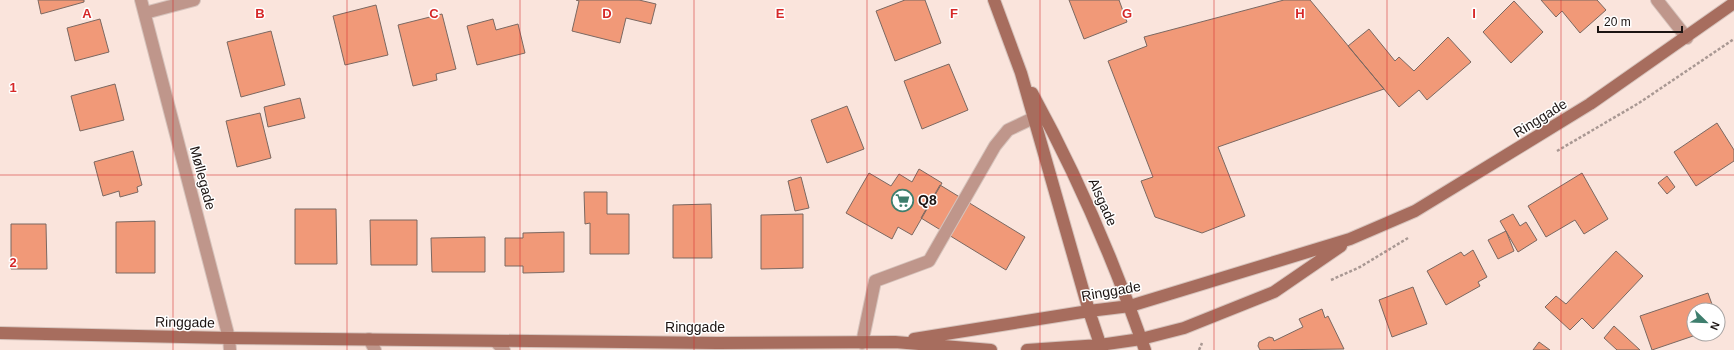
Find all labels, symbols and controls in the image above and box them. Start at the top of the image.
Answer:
text: A [82,6,92,21]
text: B [255,6,265,21]
text: C [429,6,439,21]
text: D [602,6,612,21]
text: E [776,6,785,21]
text: F [950,6,958,21]
text: G [1122,6,1132,21]
text: H [1295,6,1305,21]
text: I [1472,6,1476,21]
scale bar [1598,8,1682,34]
text: 20 m [1604,15,1631,29]
text: 1 [9,80,17,95]
street label: Ringgade [1510,95,1570,141]
street label: Møllegade [187,144,219,212]
street label: Alsgade [1085,176,1121,229]
supermarket icon: Q8 [890,187,916,213]
place label: Q8 [918,192,937,208]
text: 2 [9,255,17,270]
street label: Ringgade [1080,278,1142,304]
north arrow [1686,302,1726,342]
street label: Ringgade [155,313,215,331]
street label: Ringgade [665,319,725,335]
text: N [1708,320,1722,332]

